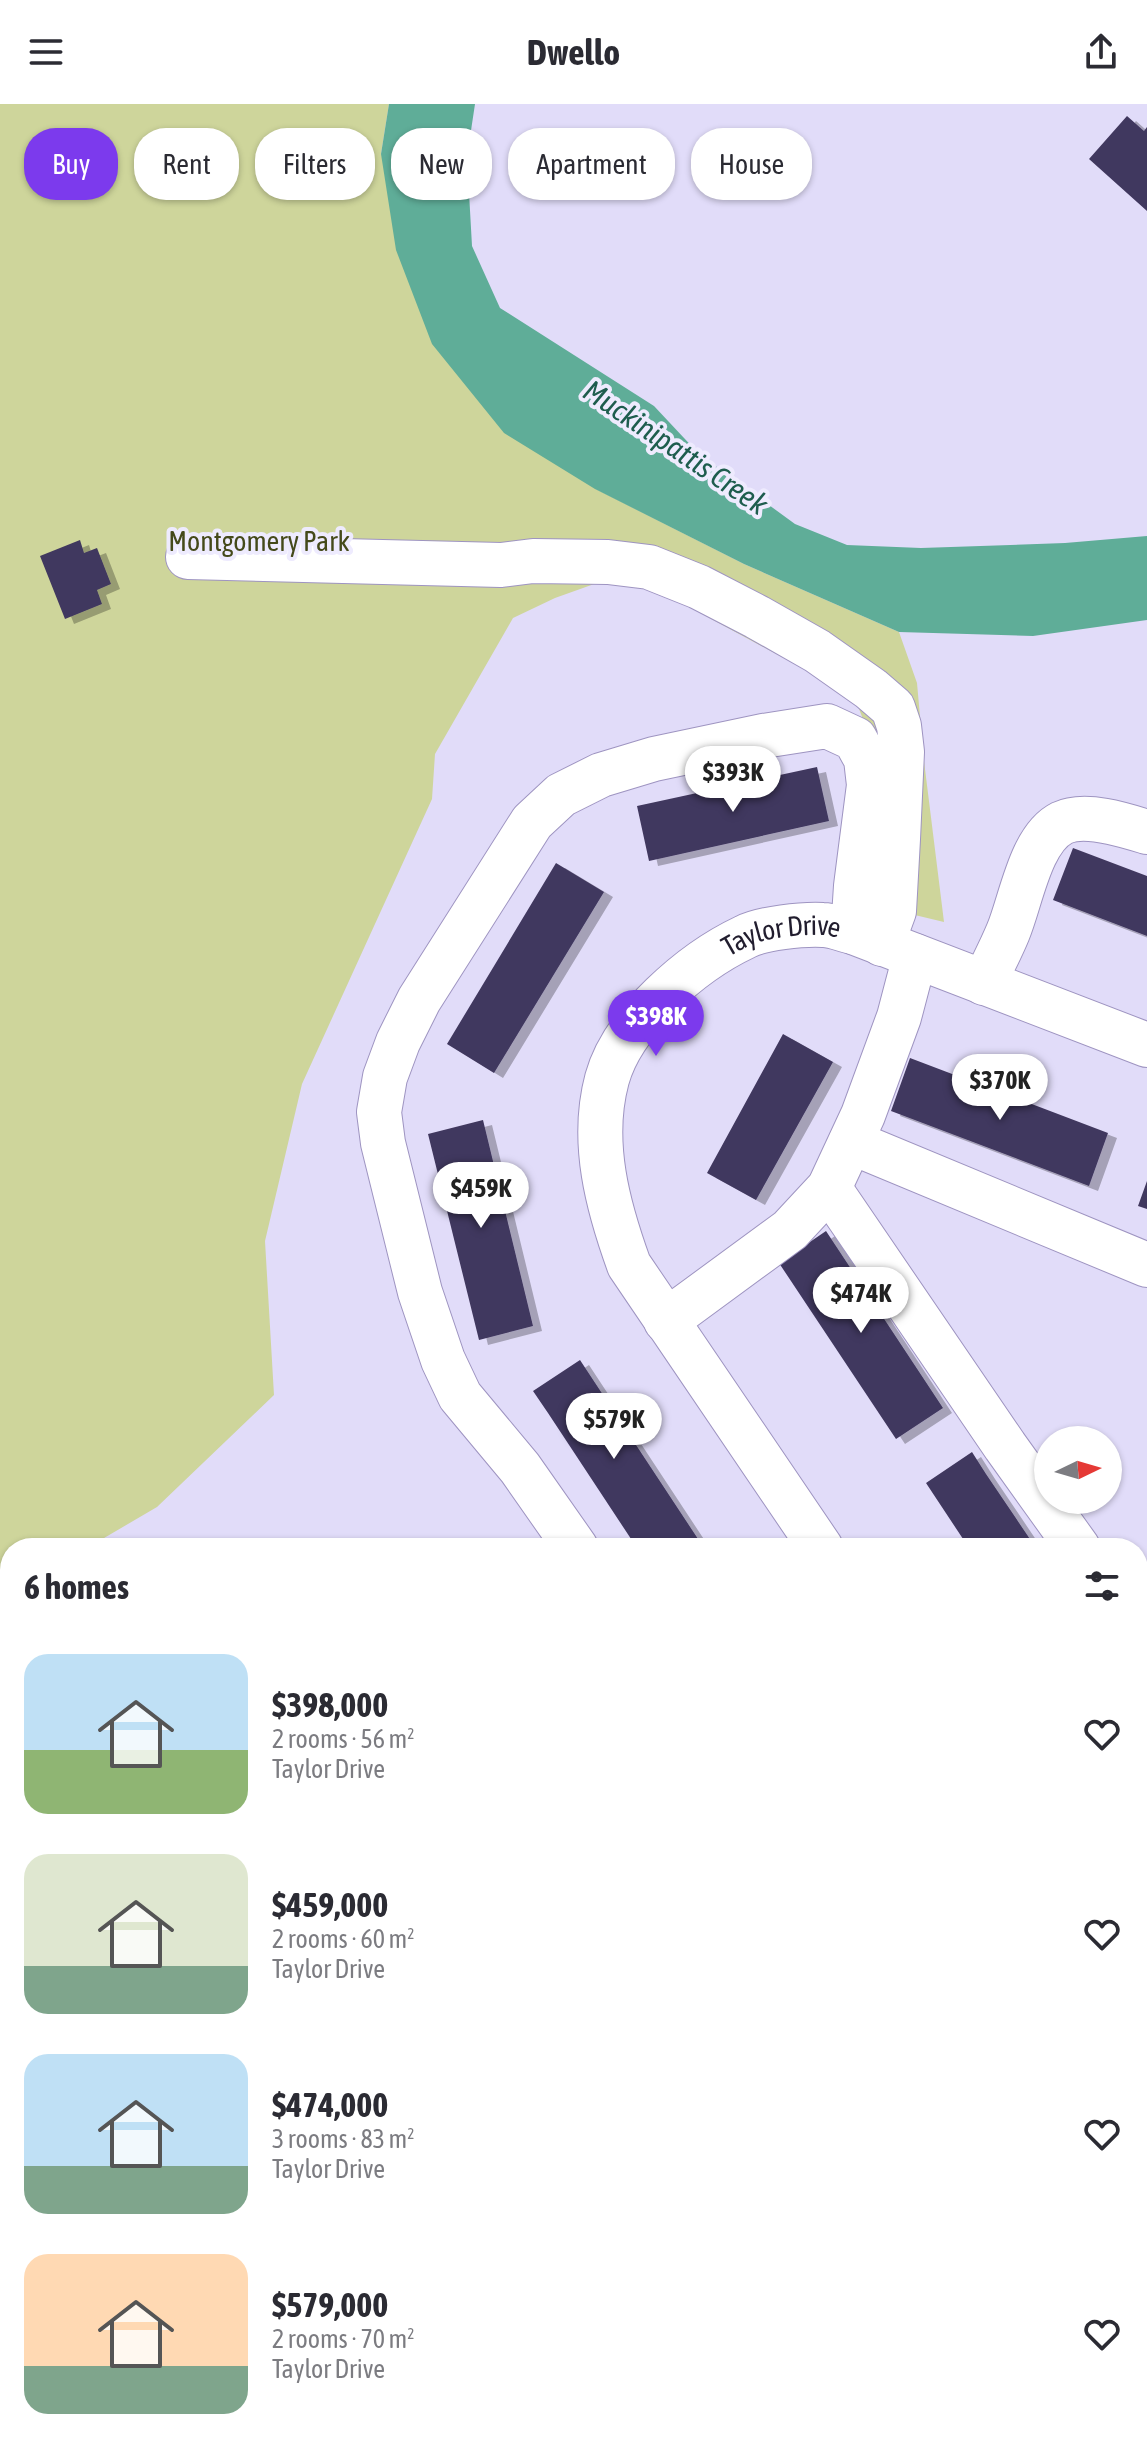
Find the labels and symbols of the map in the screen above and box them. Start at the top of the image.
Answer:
water label: Muckinipattis Creek [578,373,775,522]
park label: Montgomery Park [168,525,350,557]
pin: $393K [677,746,789,814]
street label: Taylor Drive [716,909,845,962]
pin: $398K [600,990,712,1058]
pin: $370K [944,1054,1056,1122]
pin: $459K [425,1162,537,1230]
pin: $474K [805,1267,917,1335]
pin: $579K [558,1393,670,1461]
north arrow [1034,1426,1122,1514]

